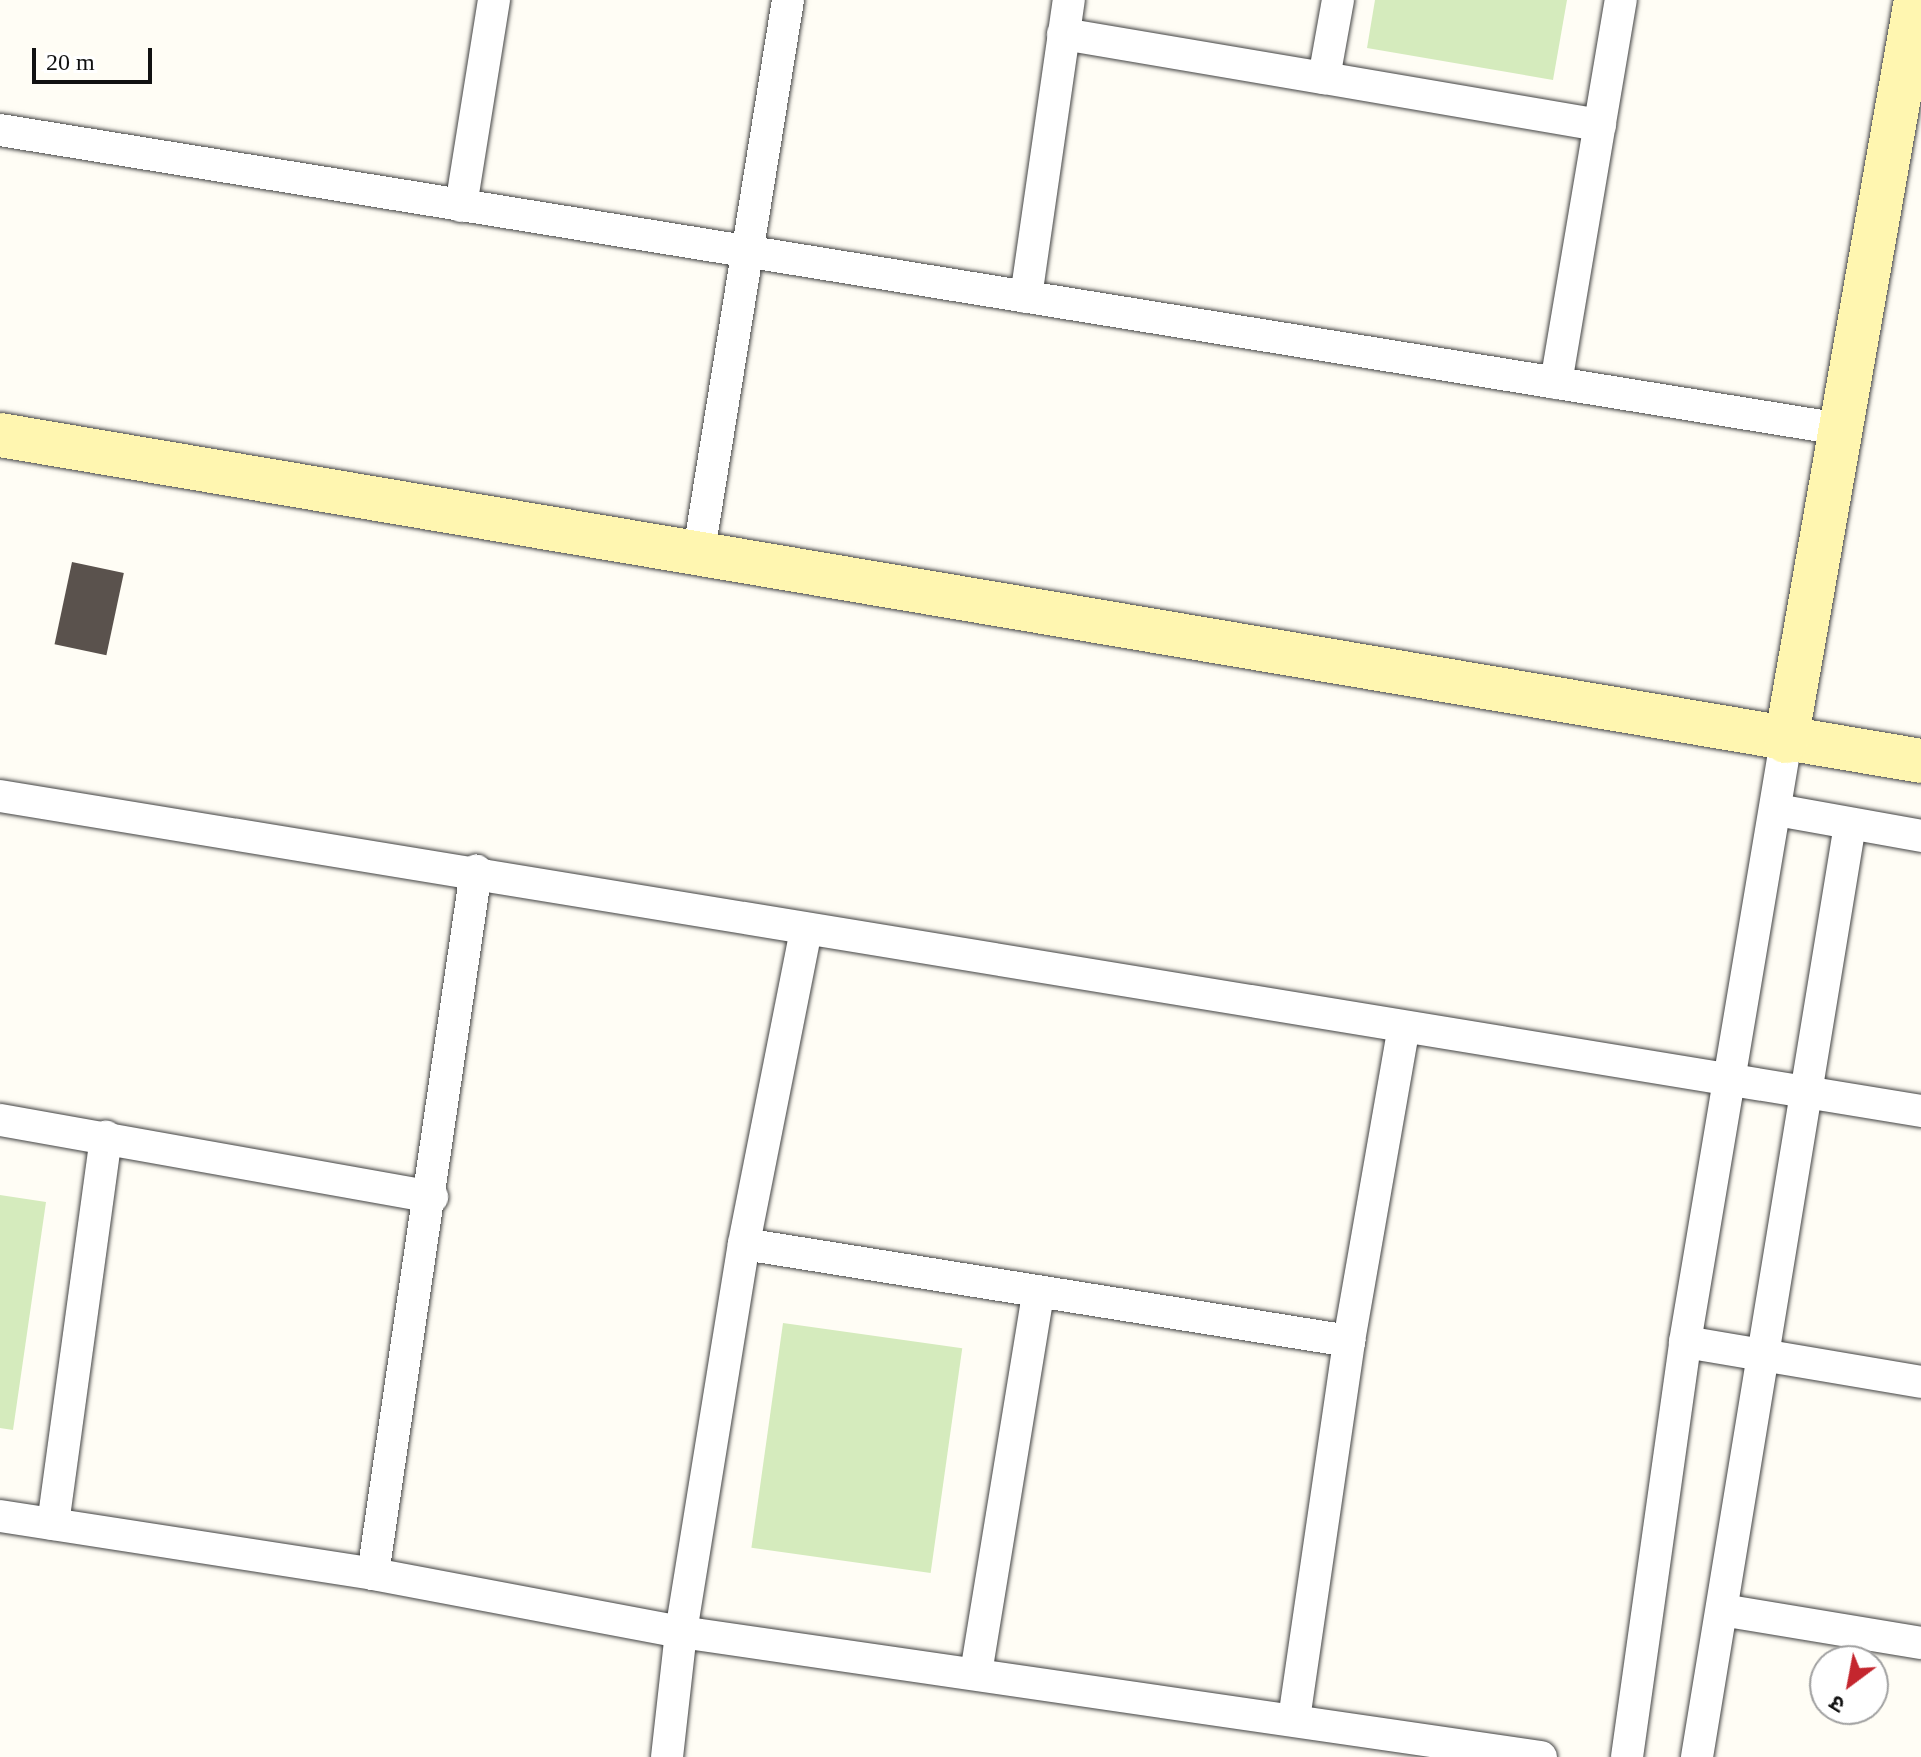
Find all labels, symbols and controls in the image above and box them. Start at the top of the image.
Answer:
scale bar [36,32,156,82]
text: 20 m [46,49,95,75]
north arrow [1809,1645,1889,1725]
text: उ [1825,1690,1849,1718]

